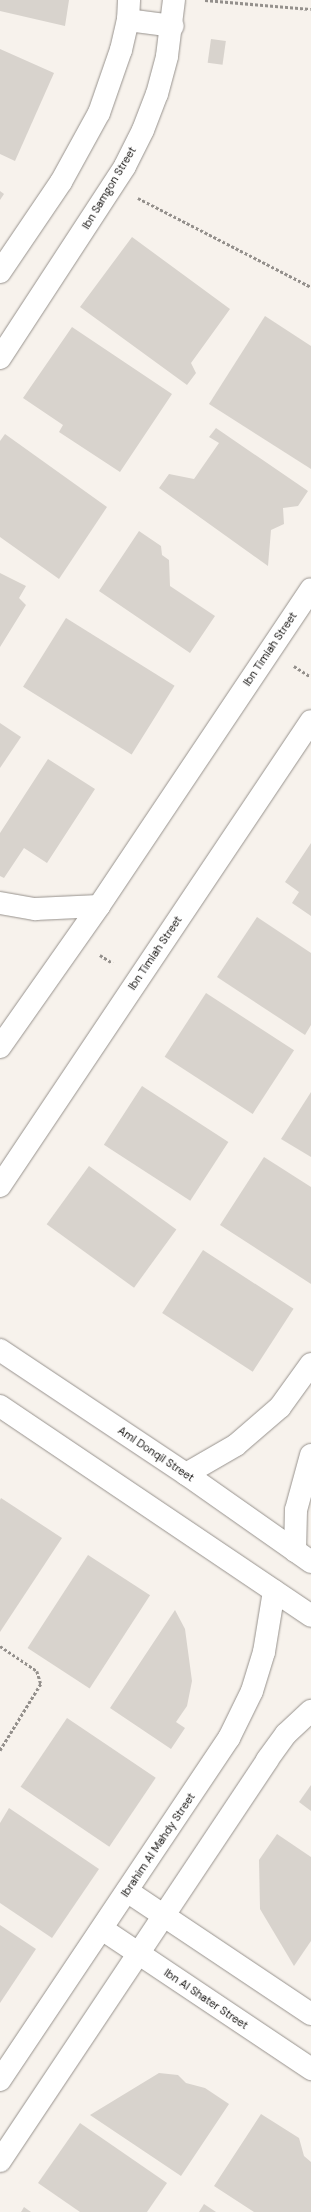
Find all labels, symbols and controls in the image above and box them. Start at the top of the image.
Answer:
street label: Ibn Samgon Street [79,144,139,232]
street label: Ibn Timiah Street [240,610,300,688]
street label: Ibn Timiah Street [125,914,185,992]
street label: Aml Donqil Street [115,1424,197,1484]
street label: Ibrahim Al Mahdy Street [118,1791,198,1899]
street label: Ibn Al Shater Street [161,1966,251,2032]

